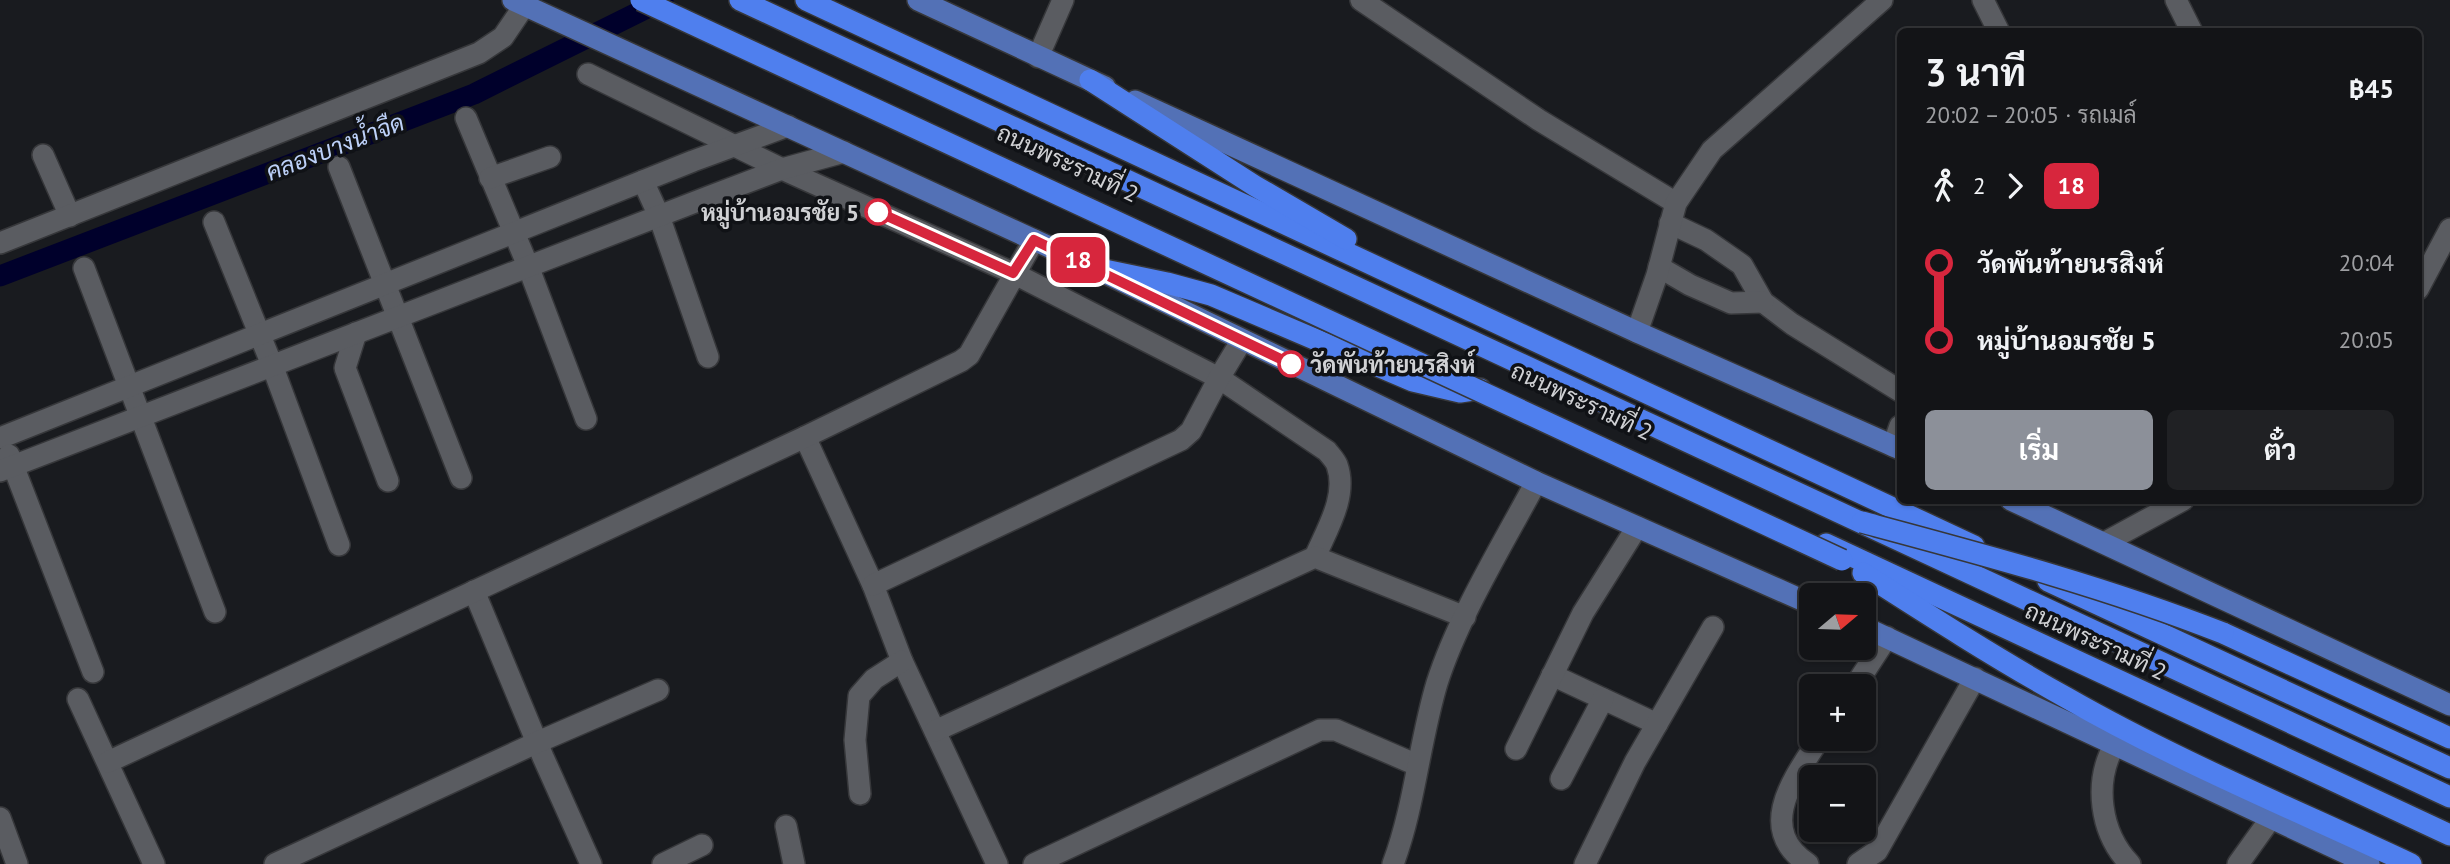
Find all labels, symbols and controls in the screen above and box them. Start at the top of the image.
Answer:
text: 3 นาที [1925,47,2026,96]
text: ฿45 [2349,72,2394,105]
text: 20:02 – 20:05 · รถเมล์ [1925,100,2137,129]
water label: คลองบางน้ำจืด [260,103,409,188]
street label: ถนนพระรามที่ 2 [993,112,1146,208]
icon: walk [1925,167,1963,205]
icon: forward [1996,167,2034,205]
text: 18 [2058,170,2085,201]
text: 2 [1973,171,1986,200]
place label: หมู่บ้านอมรชัย 5 [701,197,859,229]
marker: หมู่บ้านอมรชัย 5 [865,199,891,225]
line badge: 18 [1046,237,1110,283]
text: 18 [1064,244,1092,275]
text: วัดพันท้ายนรสิงห์ [1977,247,2164,280]
text: 20:04 [2339,248,2394,277]
text: หมู่บ้านอมรชัย 5 [1977,324,2156,357]
text: 20:05 [2339,325,2394,354]
place label: วัดพันท้ายนรสิงห์ [1310,349,1476,379]
street label: ถนนพระรามที่ 2 [1507,350,1660,446]
marker: วัดพันท้ายนรสิงห์ [1278,351,1304,377]
button: เริ่ม [1925,410,2153,490]
button: ตั๋ว [2167,410,2394,490]
north arrow [1799,583,1876,660]
map controls [1799,583,1876,842]
street label: ถนนพระรามที่ 2 [2021,590,2174,686]
button: + [1799,674,1876,751]
button: − [1799,765,1876,842]

